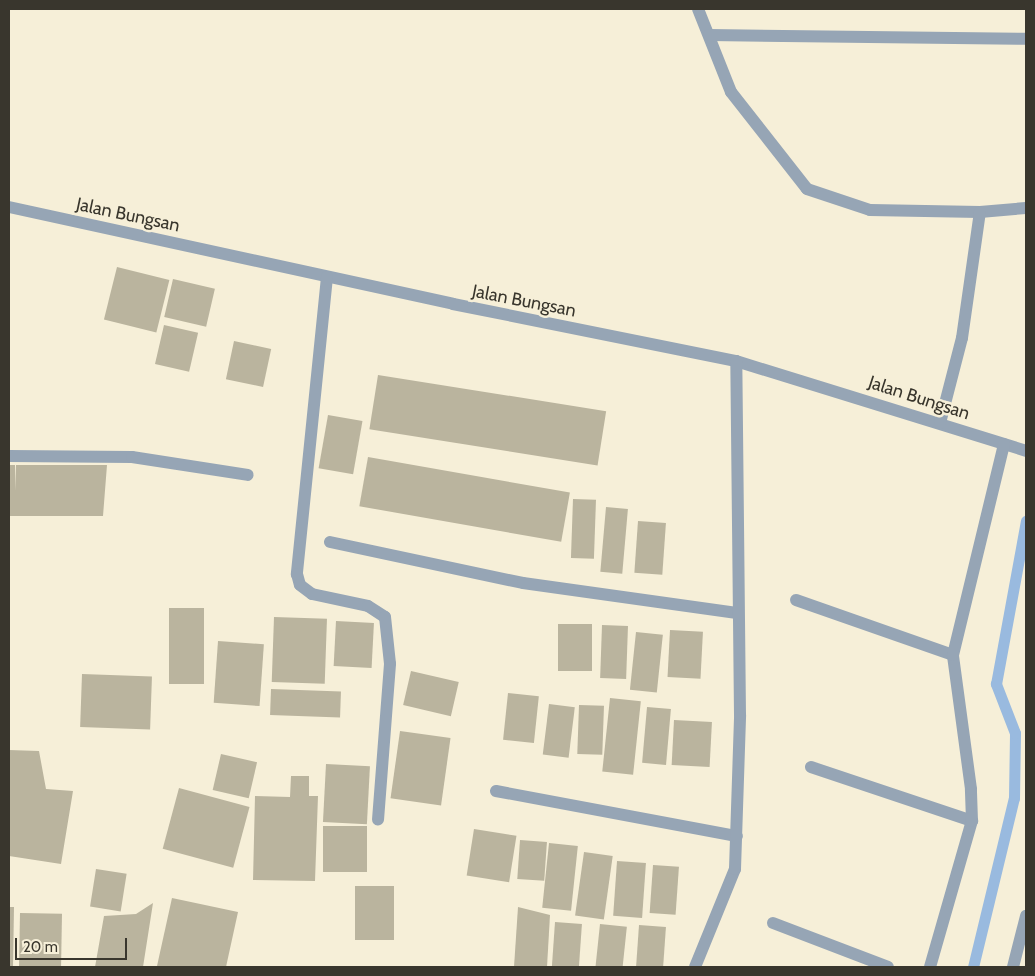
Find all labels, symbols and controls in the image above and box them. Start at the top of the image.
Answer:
street label: Jalan Bungsan [74,193,182,237]
street label: Jalan Bungsan [470,280,578,322]
street label: Jalan Bungsan [866,371,972,425]
scale bar [18,928,130,960]
text: 20 m [23,938,58,956]

